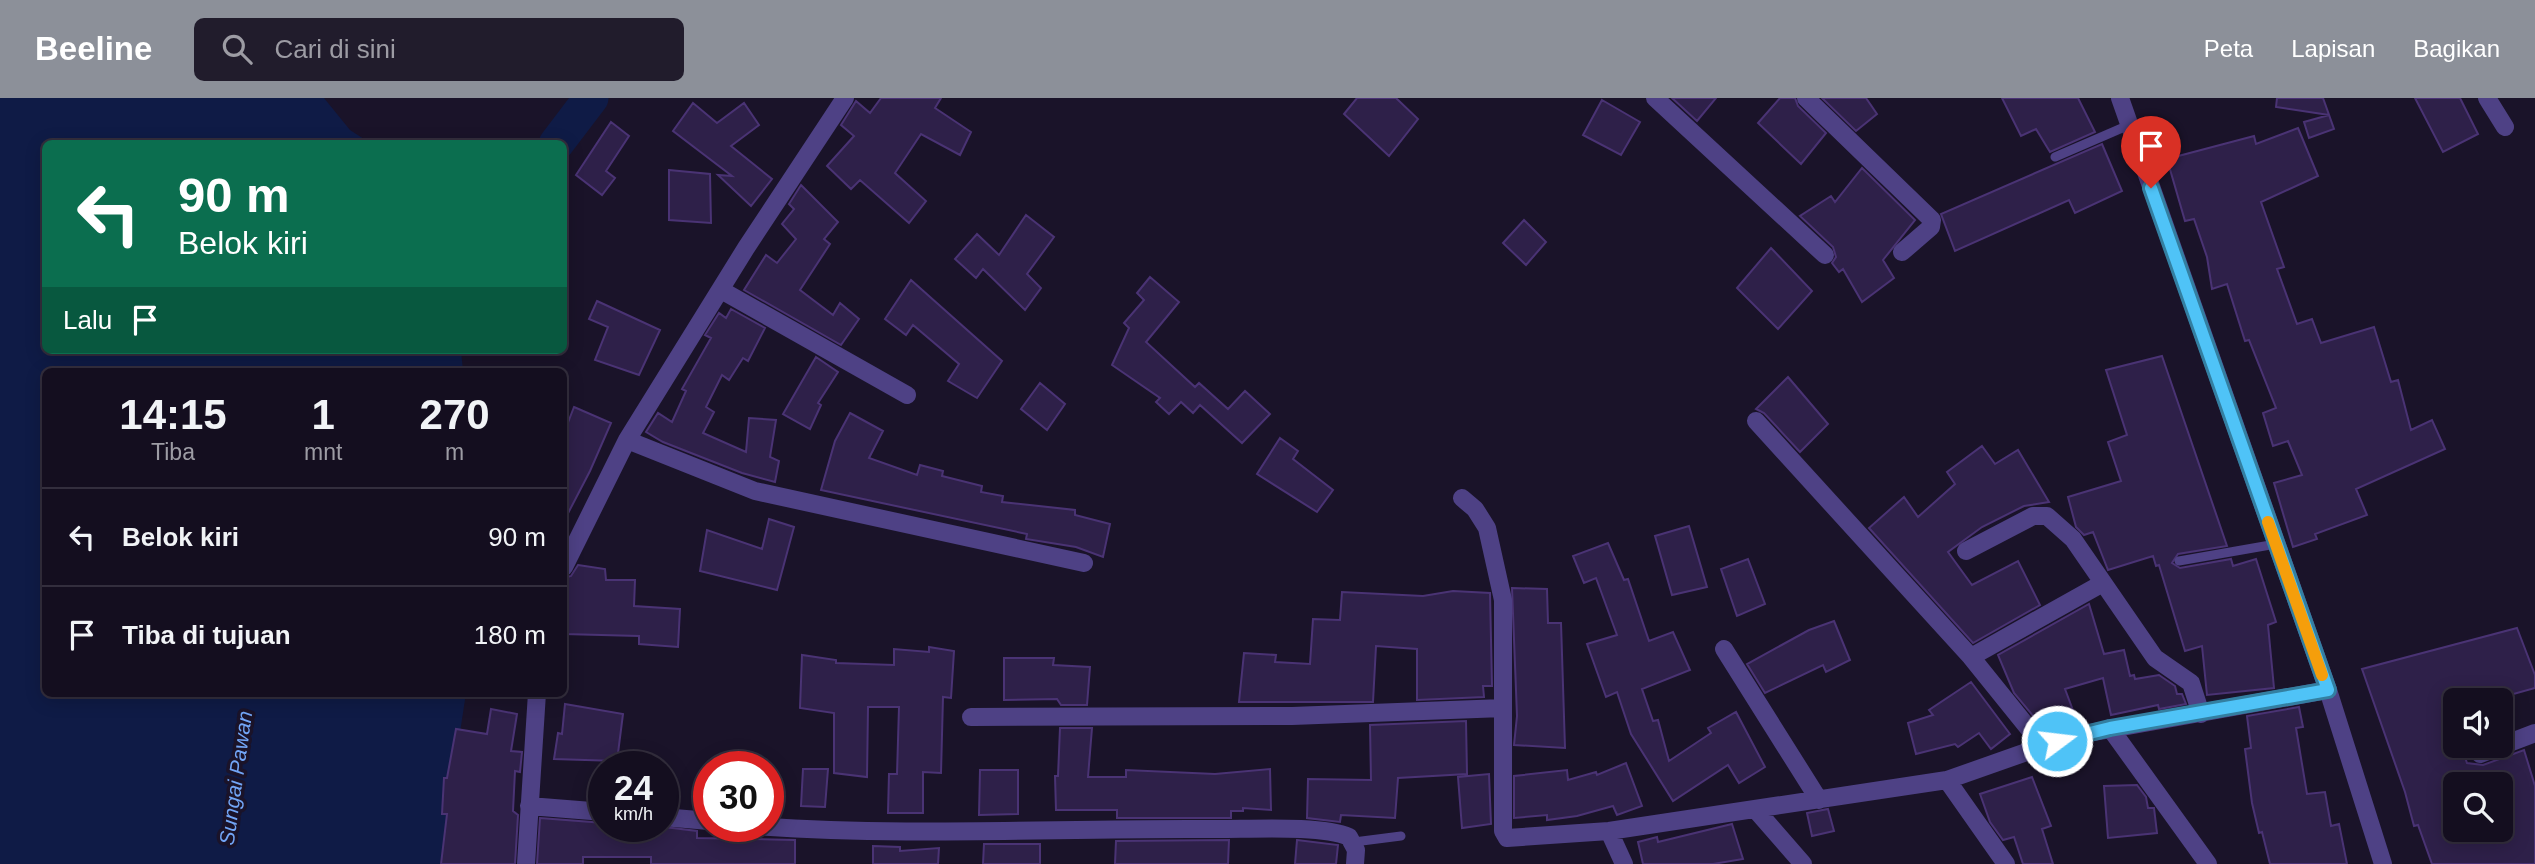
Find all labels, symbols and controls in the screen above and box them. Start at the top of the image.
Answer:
search box [194,18,684,81]
text: Beeline [35,30,152,67]
icon: search [218,30,256,68]
text: Cari di sini [274,34,396,64]
text: Peta [2204,35,2253,62]
text: Lapisan [2291,35,2375,62]
text: Bagikan [2413,35,2500,62]
pin [2121,116,2181,188]
icon: arrive [2132,127,2170,165]
icon: left [63,168,154,259]
text: 90 m [178,168,290,222]
text: Belok kiri [178,225,308,261]
icon: arrive [126,301,164,339]
text: Lalu [63,305,112,335]
text: 14:15 [119,391,227,438]
text: 1 [311,391,335,438]
text: 270 [420,391,490,438]
text: Tiba [151,439,195,465]
text: mnt [304,439,342,465]
text: m [445,439,464,465]
icon: left [63,518,101,556]
text: Belok kiri [122,522,239,552]
text: 90 m [488,522,546,552]
icon: arrive [63,616,101,654]
text: Tiba di tujuan [122,620,291,650]
text: 180 m [474,620,546,650]
map controls [2443,688,2513,842]
button: sound [2443,688,2513,758]
position arrow [2020,704,2094,778]
water label: Sungai Pawan [215,709,256,847]
speed limit sign: 30 [693,751,784,842]
text: 24 [614,768,653,807]
button: search [2443,772,2513,842]
text: km/h [614,804,653,824]

